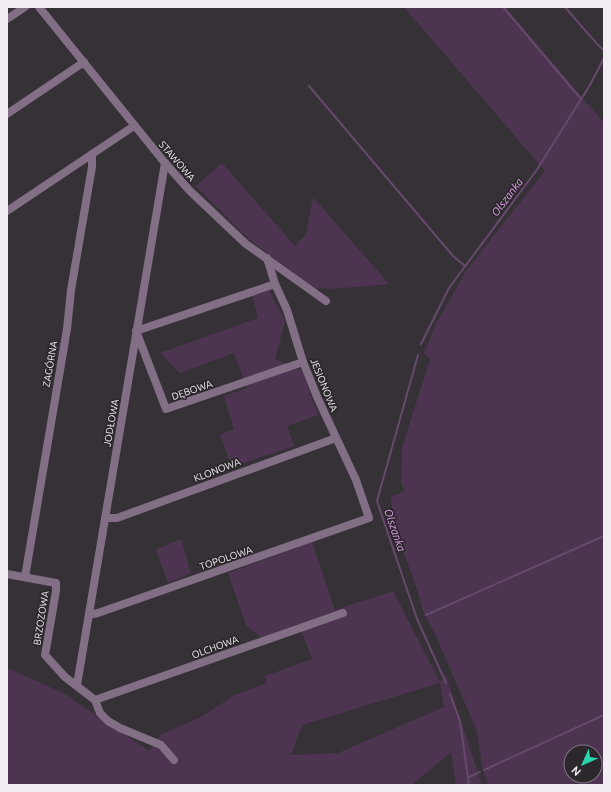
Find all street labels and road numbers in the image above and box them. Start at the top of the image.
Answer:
street label: STAWOWA [157,139,198,184]
street label: ZAGÓRNA [40,339,60,388]
street label: JESIONOWA [308,357,340,414]
street label: DĘBOWA [170,378,214,402]
street label: JODŁOWA [101,398,121,448]
street label: KLONOWA [192,456,242,484]
street label: TOPOLOWA [198,544,254,572]
street label: BRZOZOWA [31,590,51,646]
street label: OLCHOWA [190,633,240,661]

